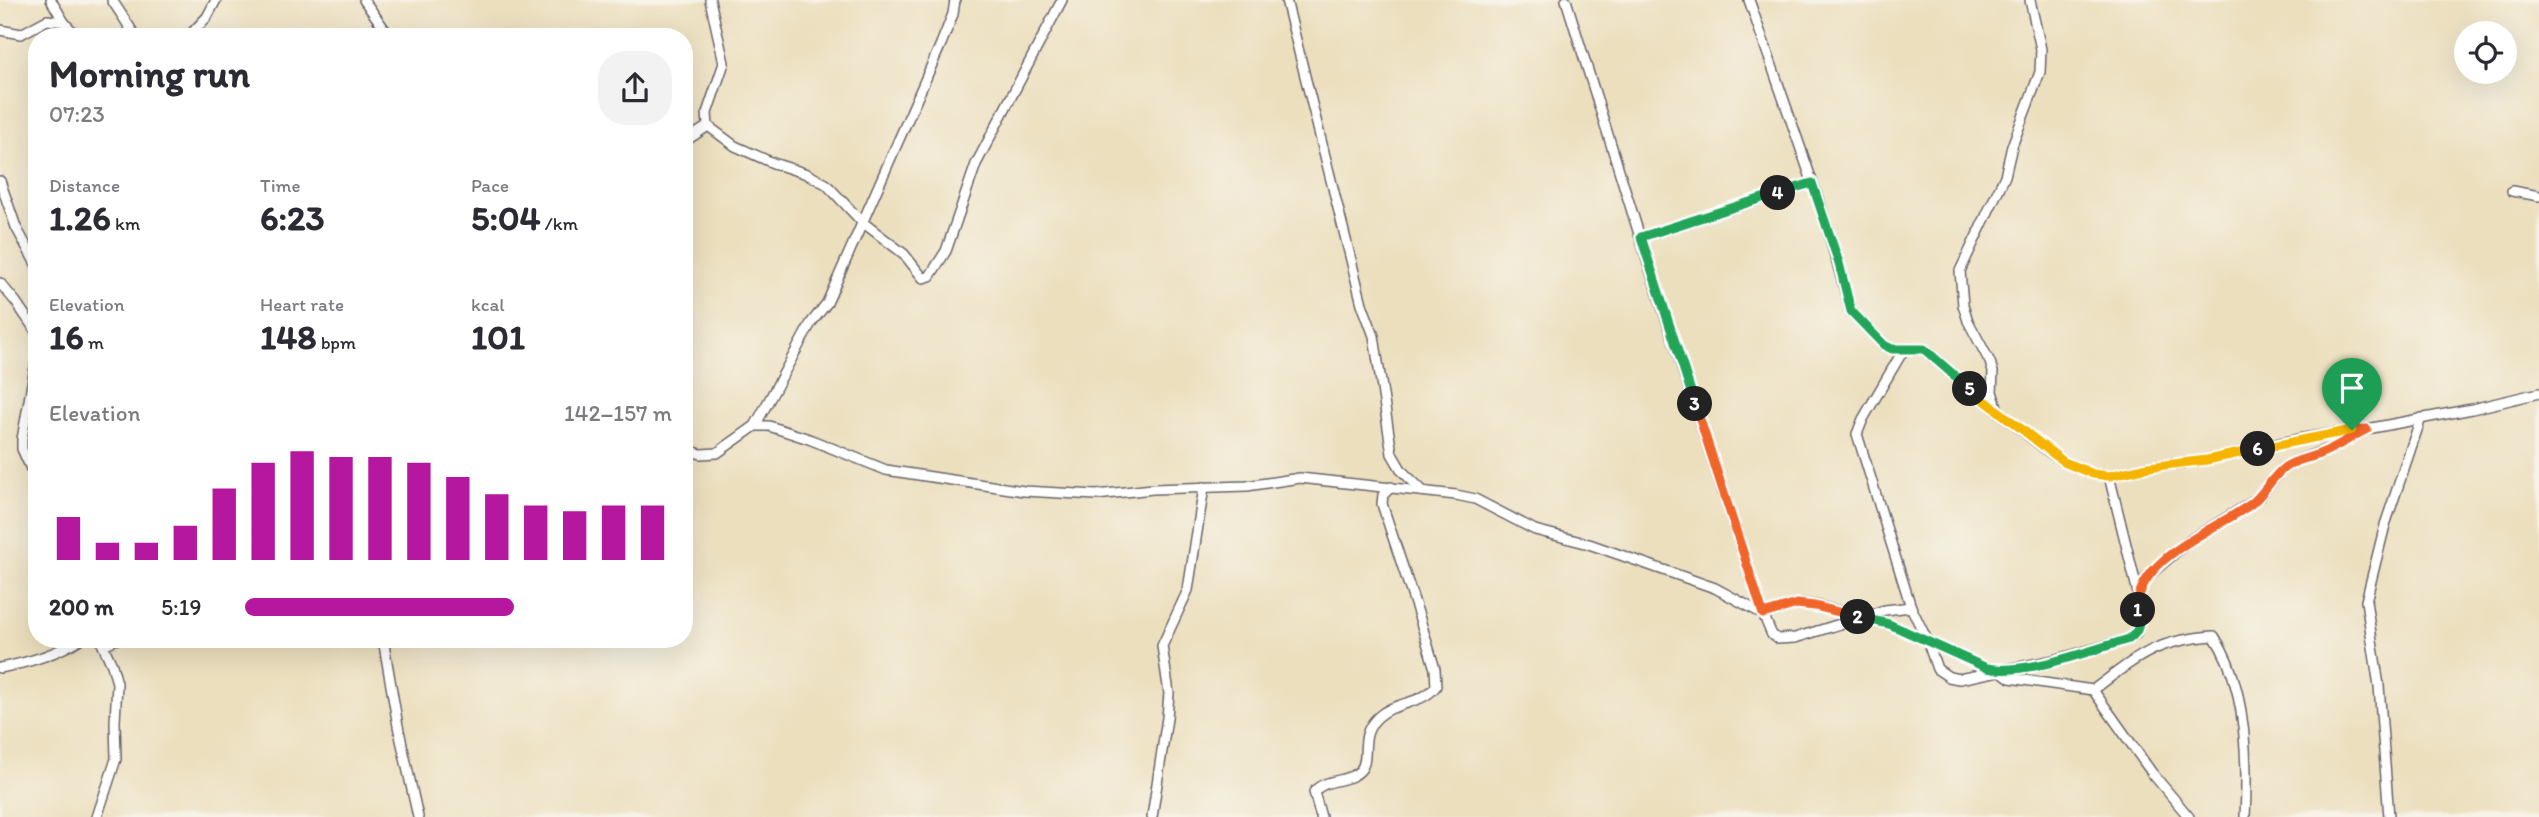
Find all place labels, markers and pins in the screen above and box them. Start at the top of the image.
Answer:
pin: 4 [1760,176,1796,210]
pin [2322,358,2382,430]
pin: 5 [1952,372,1988,406]
pin: 3 [1678,386,1712,422]
pin: 6 [2240,432,2276,466]
pin: 1 [2120,592,2156,628]
pin: 2 [1840,600,1876,634]

